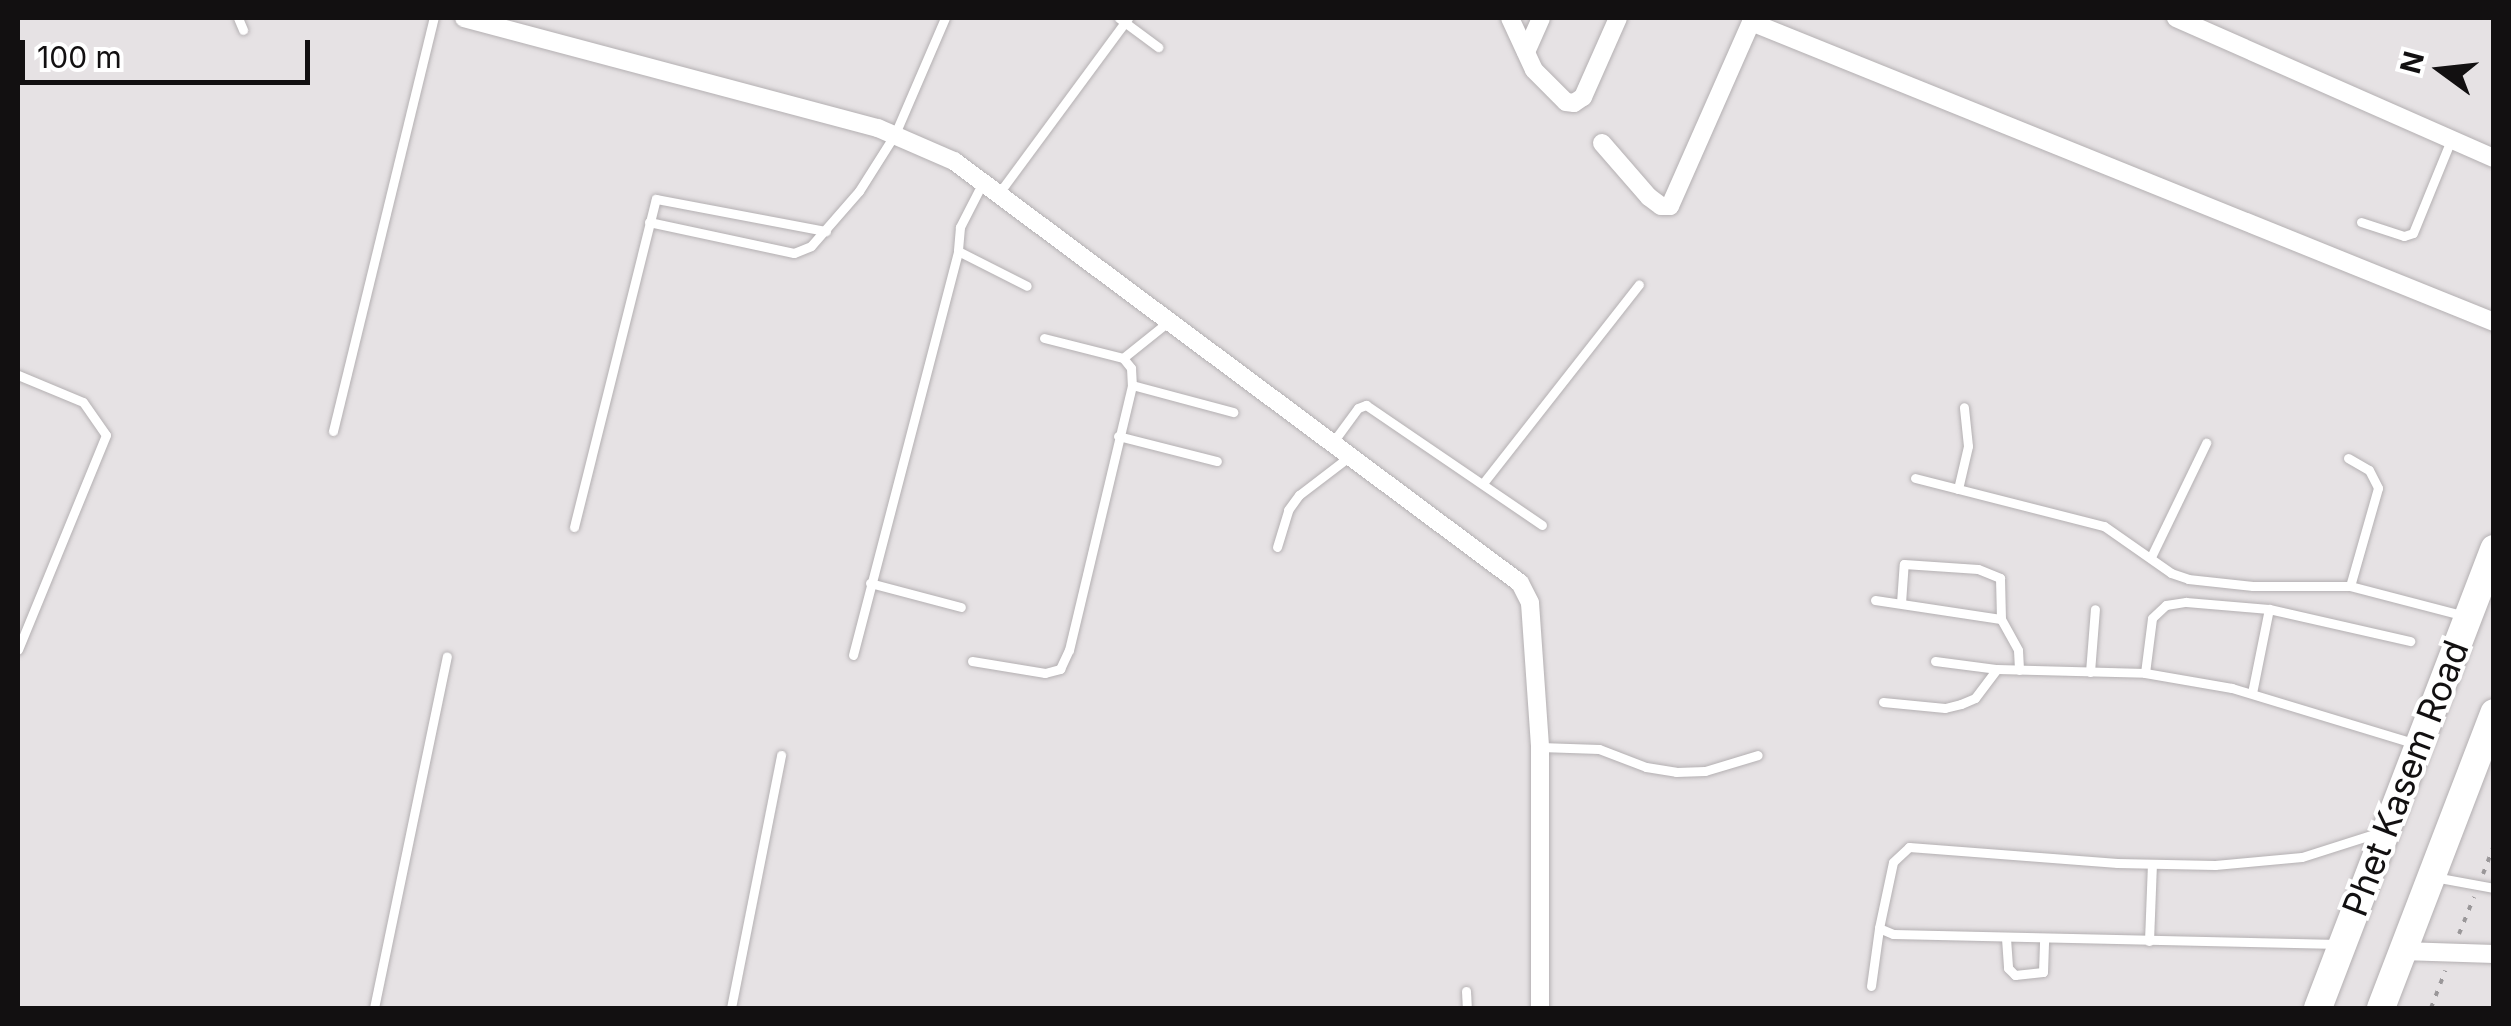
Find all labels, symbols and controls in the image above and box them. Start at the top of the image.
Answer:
scale bar [25,20,315,82]
north arrow [2391,20,2491,120]
text: 100 m [37,39,122,75]
text: N [2393,48,2431,77]
street label: Phet Kasem Road [2333,634,2477,922]

